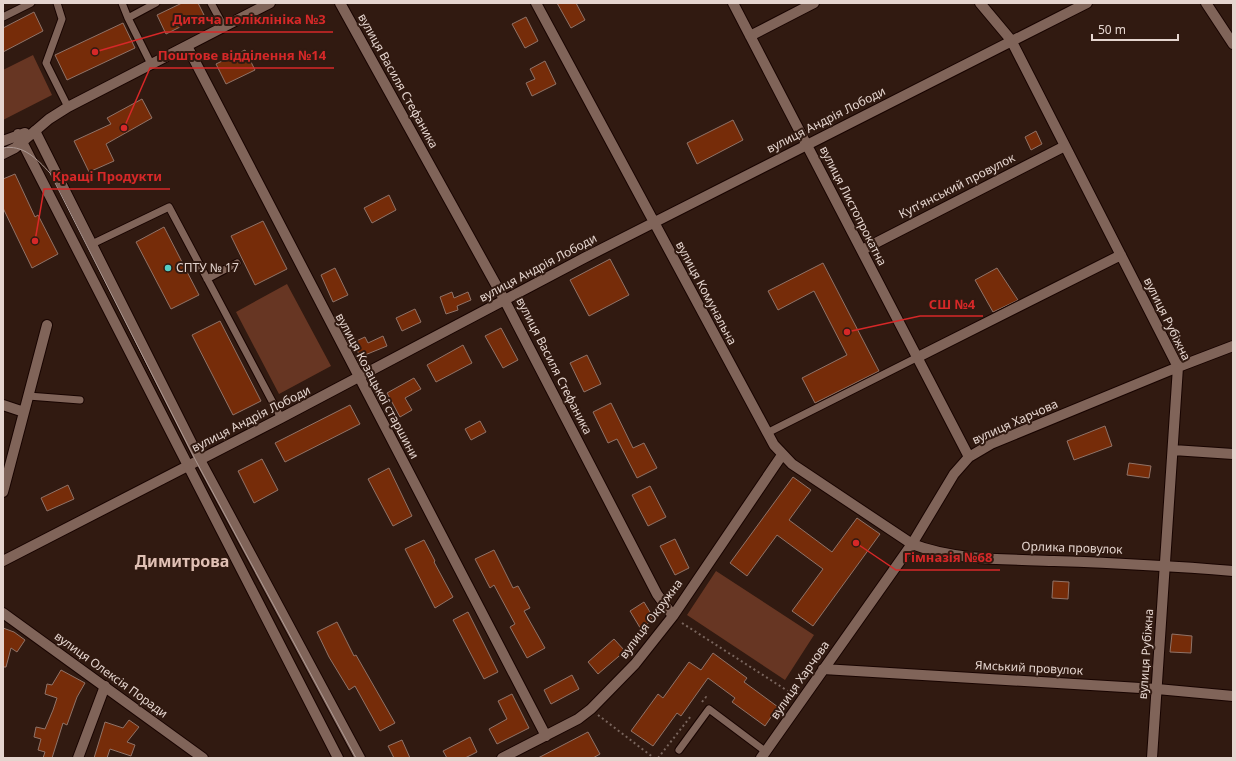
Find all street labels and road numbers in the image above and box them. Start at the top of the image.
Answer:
street label: вулиця Василя Стефаника [354,10,443,151]
street label: вулиця Андрія Лободи [763,82,888,157]
street label: вулиця Листопрокатна [816,143,891,269]
street label: Куп’янський провулок [896,149,1018,222]
street label: вулиця Андрія Лободи [476,229,600,306]
street label: вулиця Комунальна [672,238,741,348]
street label: вулиця Рубіжна [1140,274,1195,363]
street label: вулиця Василя Стефаника [512,294,596,437]
street label: вулиця Козацької старшини [332,310,423,462]
street label: вулиця Андрія Лободи [188,381,313,456]
street label: вулиця Харчова [969,395,1060,448]
street label: Орлика провулок [1021,537,1124,558]
street label: вулиця Окружна [615,575,686,662]
street label: вулиця Рубіжна [1134,608,1157,700]
street label: вулиця Олексія Поради [51,628,172,722]
street label: вулиця Харчова [766,637,833,722]
street label: Ямський провулок [975,656,1084,679]

